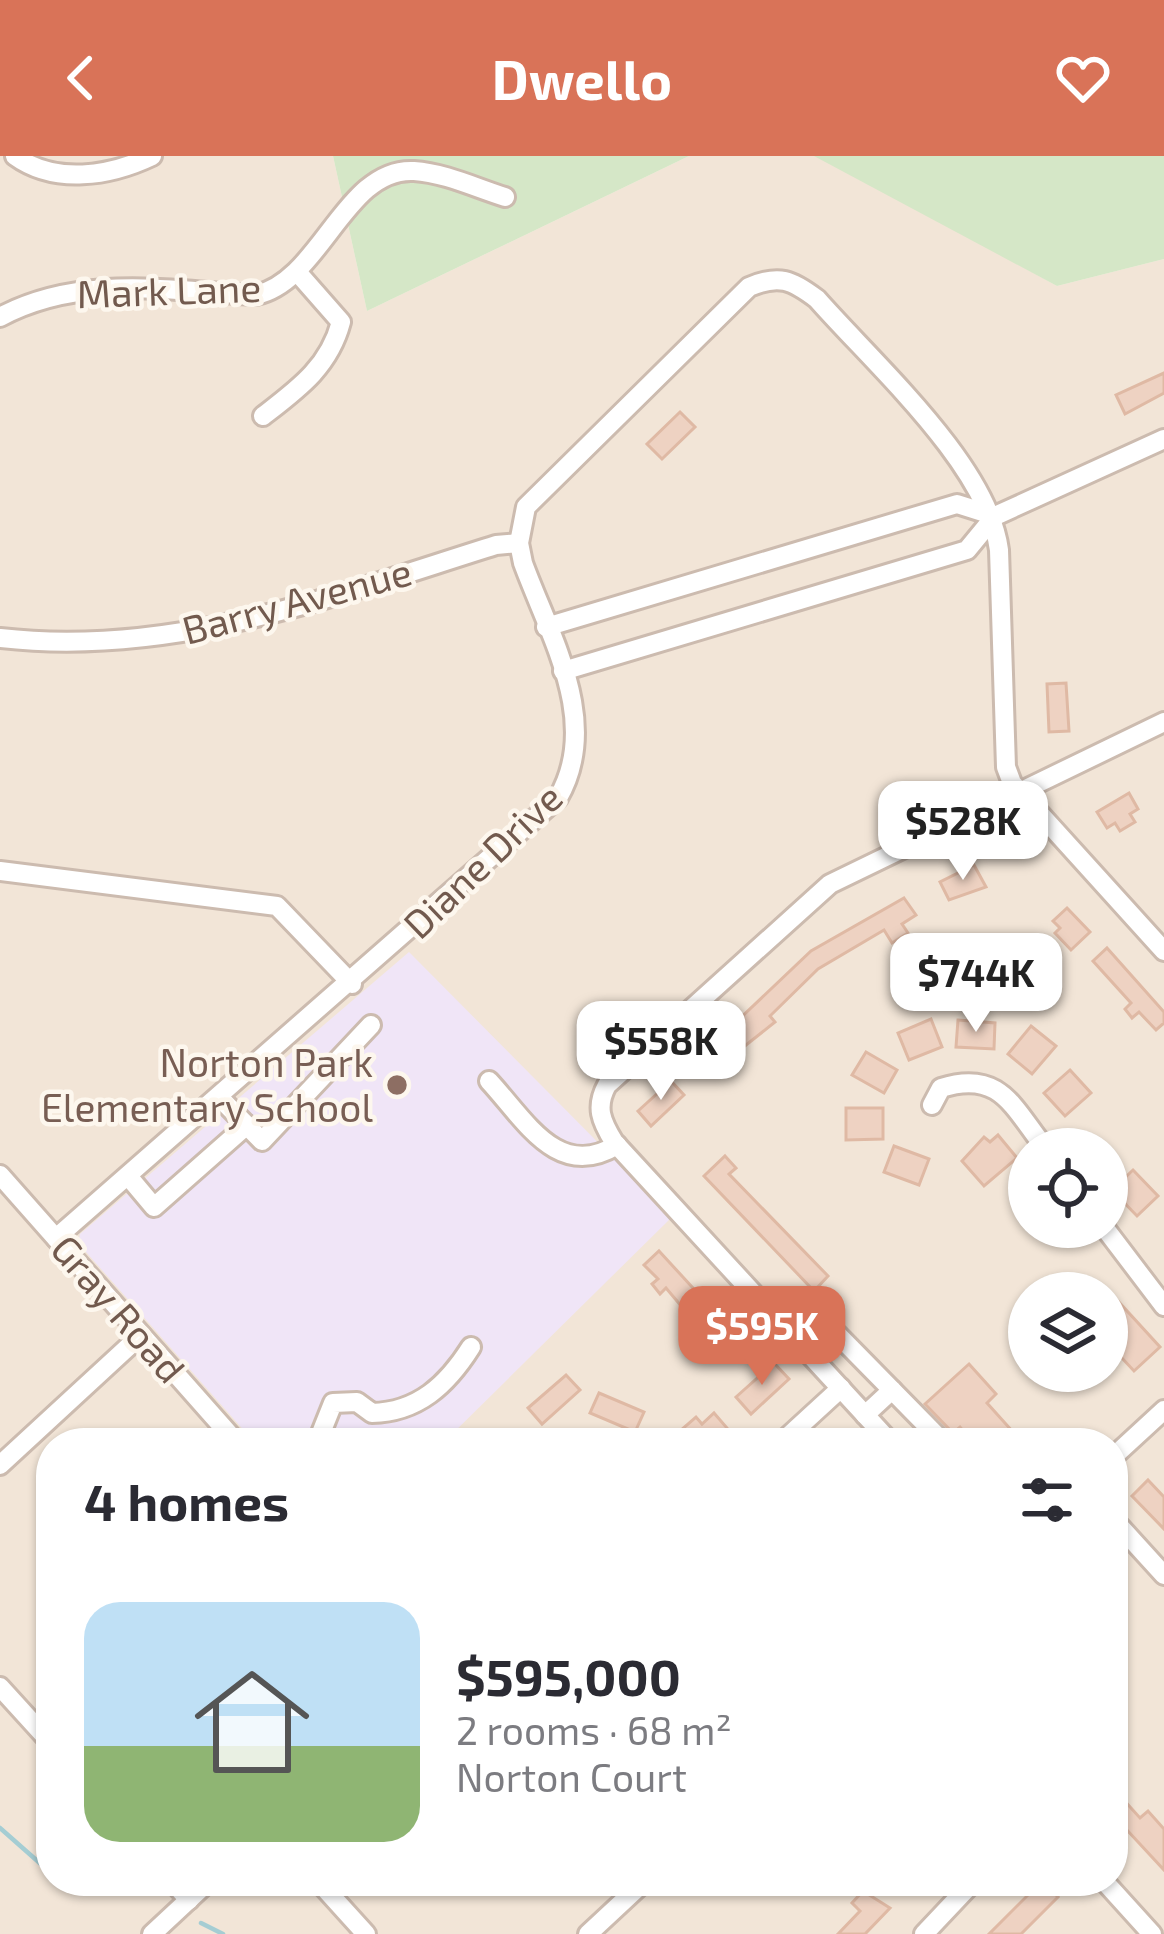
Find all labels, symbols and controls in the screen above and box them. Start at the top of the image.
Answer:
icon: back [48,45,114,111]
icon: heart [1050,45,1116,111]
text: Dwello [492,46,672,111]
street label: Mark Lane [76,263,262,316]
street label: Barry Avenue [177,546,416,653]
street label: Diane Drive [393,773,571,947]
pin: $528K [879,781,1047,883]
text: $528K [905,796,1021,843]
pin: $744K [892,933,1060,1035]
text: $744K [917,948,1035,995]
pin: $558K [577,1001,745,1103]
text: $558K [604,1016,718,1063]
place label: Norton Park Elementary School [41,1038,373,1130]
marker: Norton Park Elementary School [384,1072,410,1098]
map controls [1008,1128,1128,1392]
button: locate [1008,1128,1128,1248]
street label: Gray Road [42,1225,196,1391]
button: layers [1008,1272,1128,1392]
pin: $595K [678,1286,846,1388]
text: $595K [705,1301,819,1348]
icon: filters [1014,1467,1080,1533]
text: 4 homes [84,1470,289,1531]
text: $595,000 [456,1645,681,1706]
icon: home [180,1650,324,1794]
text: 2 rooms · 68 m² [456,1706,732,1753]
text: Norton Court [456,1753,687,1800]

